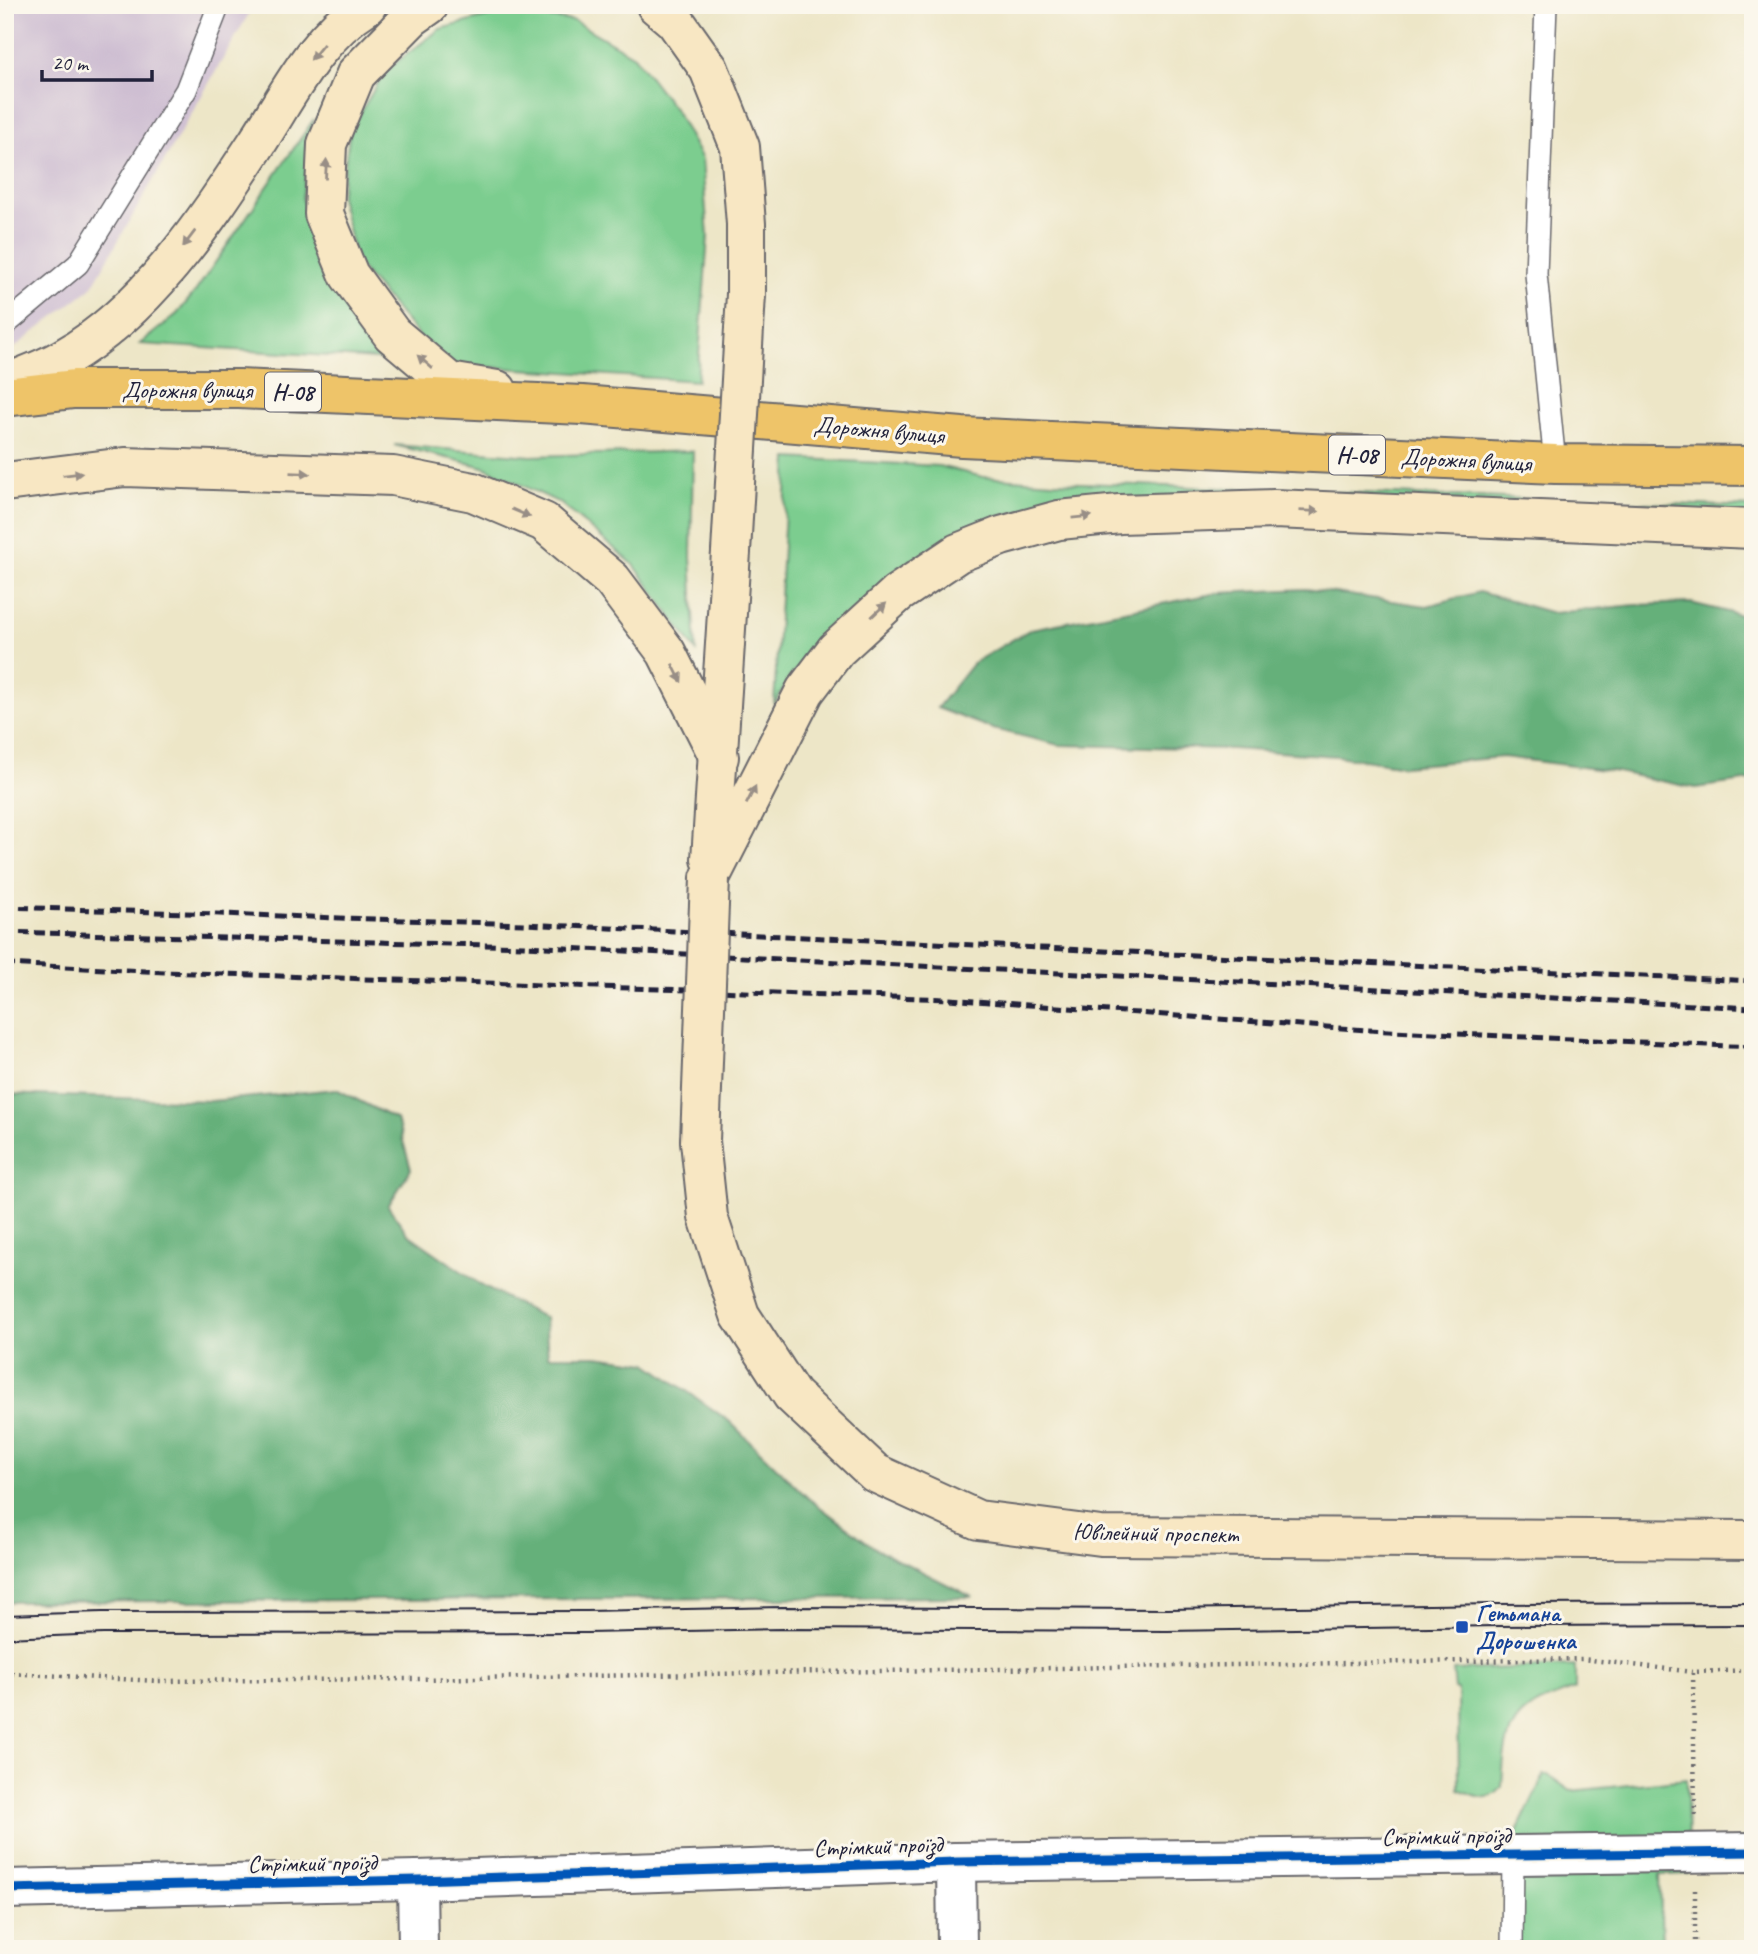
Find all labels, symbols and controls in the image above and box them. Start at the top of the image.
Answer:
scale bar [42,38,152,82]
one-way arrow [310,42,325,60]
text: 20 m [52,50,90,76]
one-way arrow [321,157,332,179]
one-way arrow [182,230,196,248]
one-way arrow [416,354,434,370]
road number: Н-08 [265,372,321,412]
street label: Дорожня вулиця [122,375,254,405]
street label: Дорожня вулиця [813,409,947,451]
road number: Н-08 [1329,436,1385,475]
street label: Дорожня вулиця [1400,442,1534,478]
one-way arrow [289,467,311,478]
one-way arrow [62,468,84,479]
one-way arrow [1299,505,1321,516]
one-way arrow [511,507,532,518]
one-way arrow [1071,512,1093,523]
one-way arrow [870,603,887,619]
one-way arrow [671,663,682,683]
one-way arrow [746,785,757,805]
street label: Ювілейний проспект [1073,1517,1240,1549]
place label: Гетьмана Дорошенка [1476,1598,1578,1656]
marker: Гетьмана Дорошенка [1454,1619,1470,1635]
street label: Стрімкий проїзд [1381,1820,1513,1853]
street label: Стрімкий проїзд [813,1829,945,1864]
street label: Стрімкий проїзд [247,1847,379,1880]

